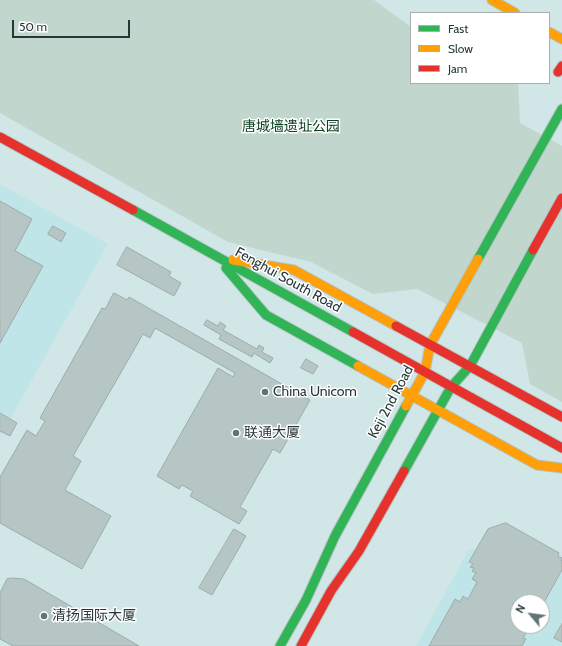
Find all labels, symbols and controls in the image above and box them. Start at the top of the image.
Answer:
scale bar [14,12,132,38]
legend [410,12,550,84]
text: 50 m [19,19,47,34]
text: Fast [448,21,468,36]
text: Slow [448,41,473,56]
text: Jam [448,61,467,76]
park label: 唐城墙遗址公园 [242,119,340,135]
street label: Fenghui South Road [232,244,344,316]
street label: Keji 2nd Road [365,363,417,441]
place label: China Unicom [273,384,357,400]
marker: China Unicom [260,387,270,397]
place label: 联通大厦 [244,425,300,441]
marker: 联通大厦 [231,428,241,438]
north arrow [510,594,550,634]
text: N [512,602,528,615]
place label: 清扬国际大厦 [52,608,136,624]
marker: 清扬国际大厦 [39,611,49,621]

